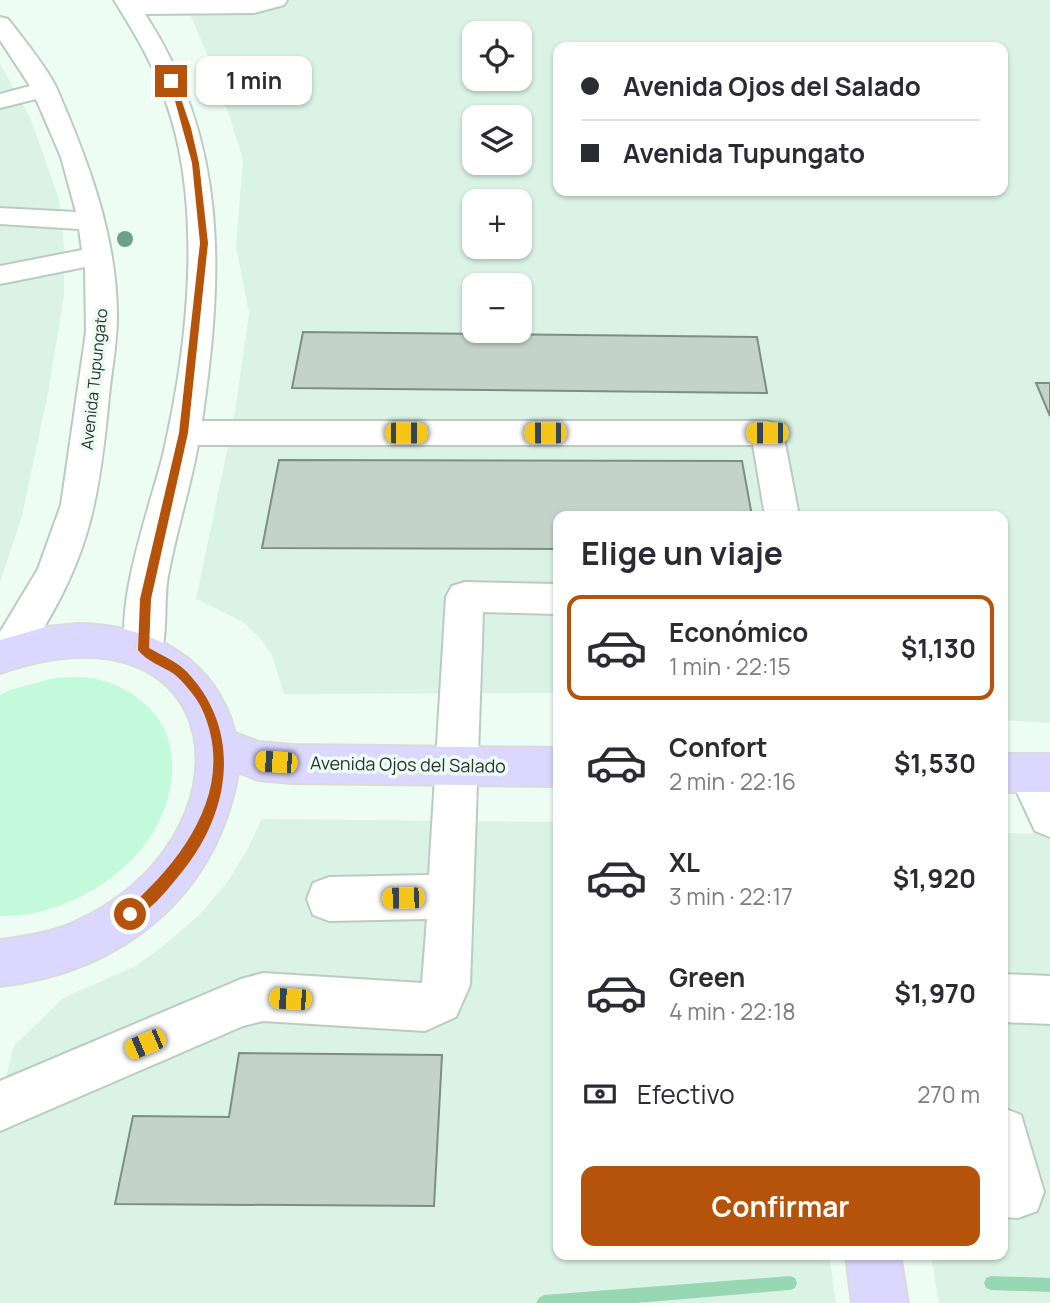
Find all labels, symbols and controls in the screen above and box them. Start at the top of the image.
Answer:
map controls [462,21,532,343]
button: locate [462,21,532,91]
callout: 1 min [196,56,311,106]
text: 1 min [226,64,282,96]
route end [155,65,187,97]
text: Avenida Ojos del Salado [623,68,921,104]
button: layers [462,105,532,175]
text: Avenida Tupungato [623,135,865,171]
button: + [462,189,532,259]
button: − [462,273,532,343]
street label: Avenida Tupungato [76,307,112,451]
car [386,423,428,444]
car [525,423,567,444]
car [747,423,789,444]
text: Elige un viaje [581,531,783,575]
text: Económico [669,614,808,650]
icon: car [585,616,648,679]
text: $1,130 [901,630,976,666]
text: 1 min · 22:15 [669,650,791,682]
text: Confort [669,729,768,765]
icon: car [585,731,648,794]
text: $1,530 [894,745,976,781]
car [255,750,298,774]
street label: Avenida Ojos del Salado [310,750,506,778]
text: 2 min · 22:16 [669,765,796,797]
text: XL [669,844,700,880]
icon: car [585,846,648,909]
text: $1,920 [893,860,976,896]
text: 3 min · 22:17 [669,880,793,912]
car [382,887,425,909]
route start [114,898,146,930]
text: Green [669,959,745,995]
icon: car [585,961,648,1024]
text: $1,970 [894,975,976,1011]
car [269,987,312,1011]
text: 4 min · 22:18 [669,995,796,1027]
car [122,1026,169,1062]
icon: cash [581,1075,619,1113]
text: Efectivo [637,1076,735,1112]
text: 270 m [917,1078,980,1110]
button: Confirmar [581,1166,980,1246]

